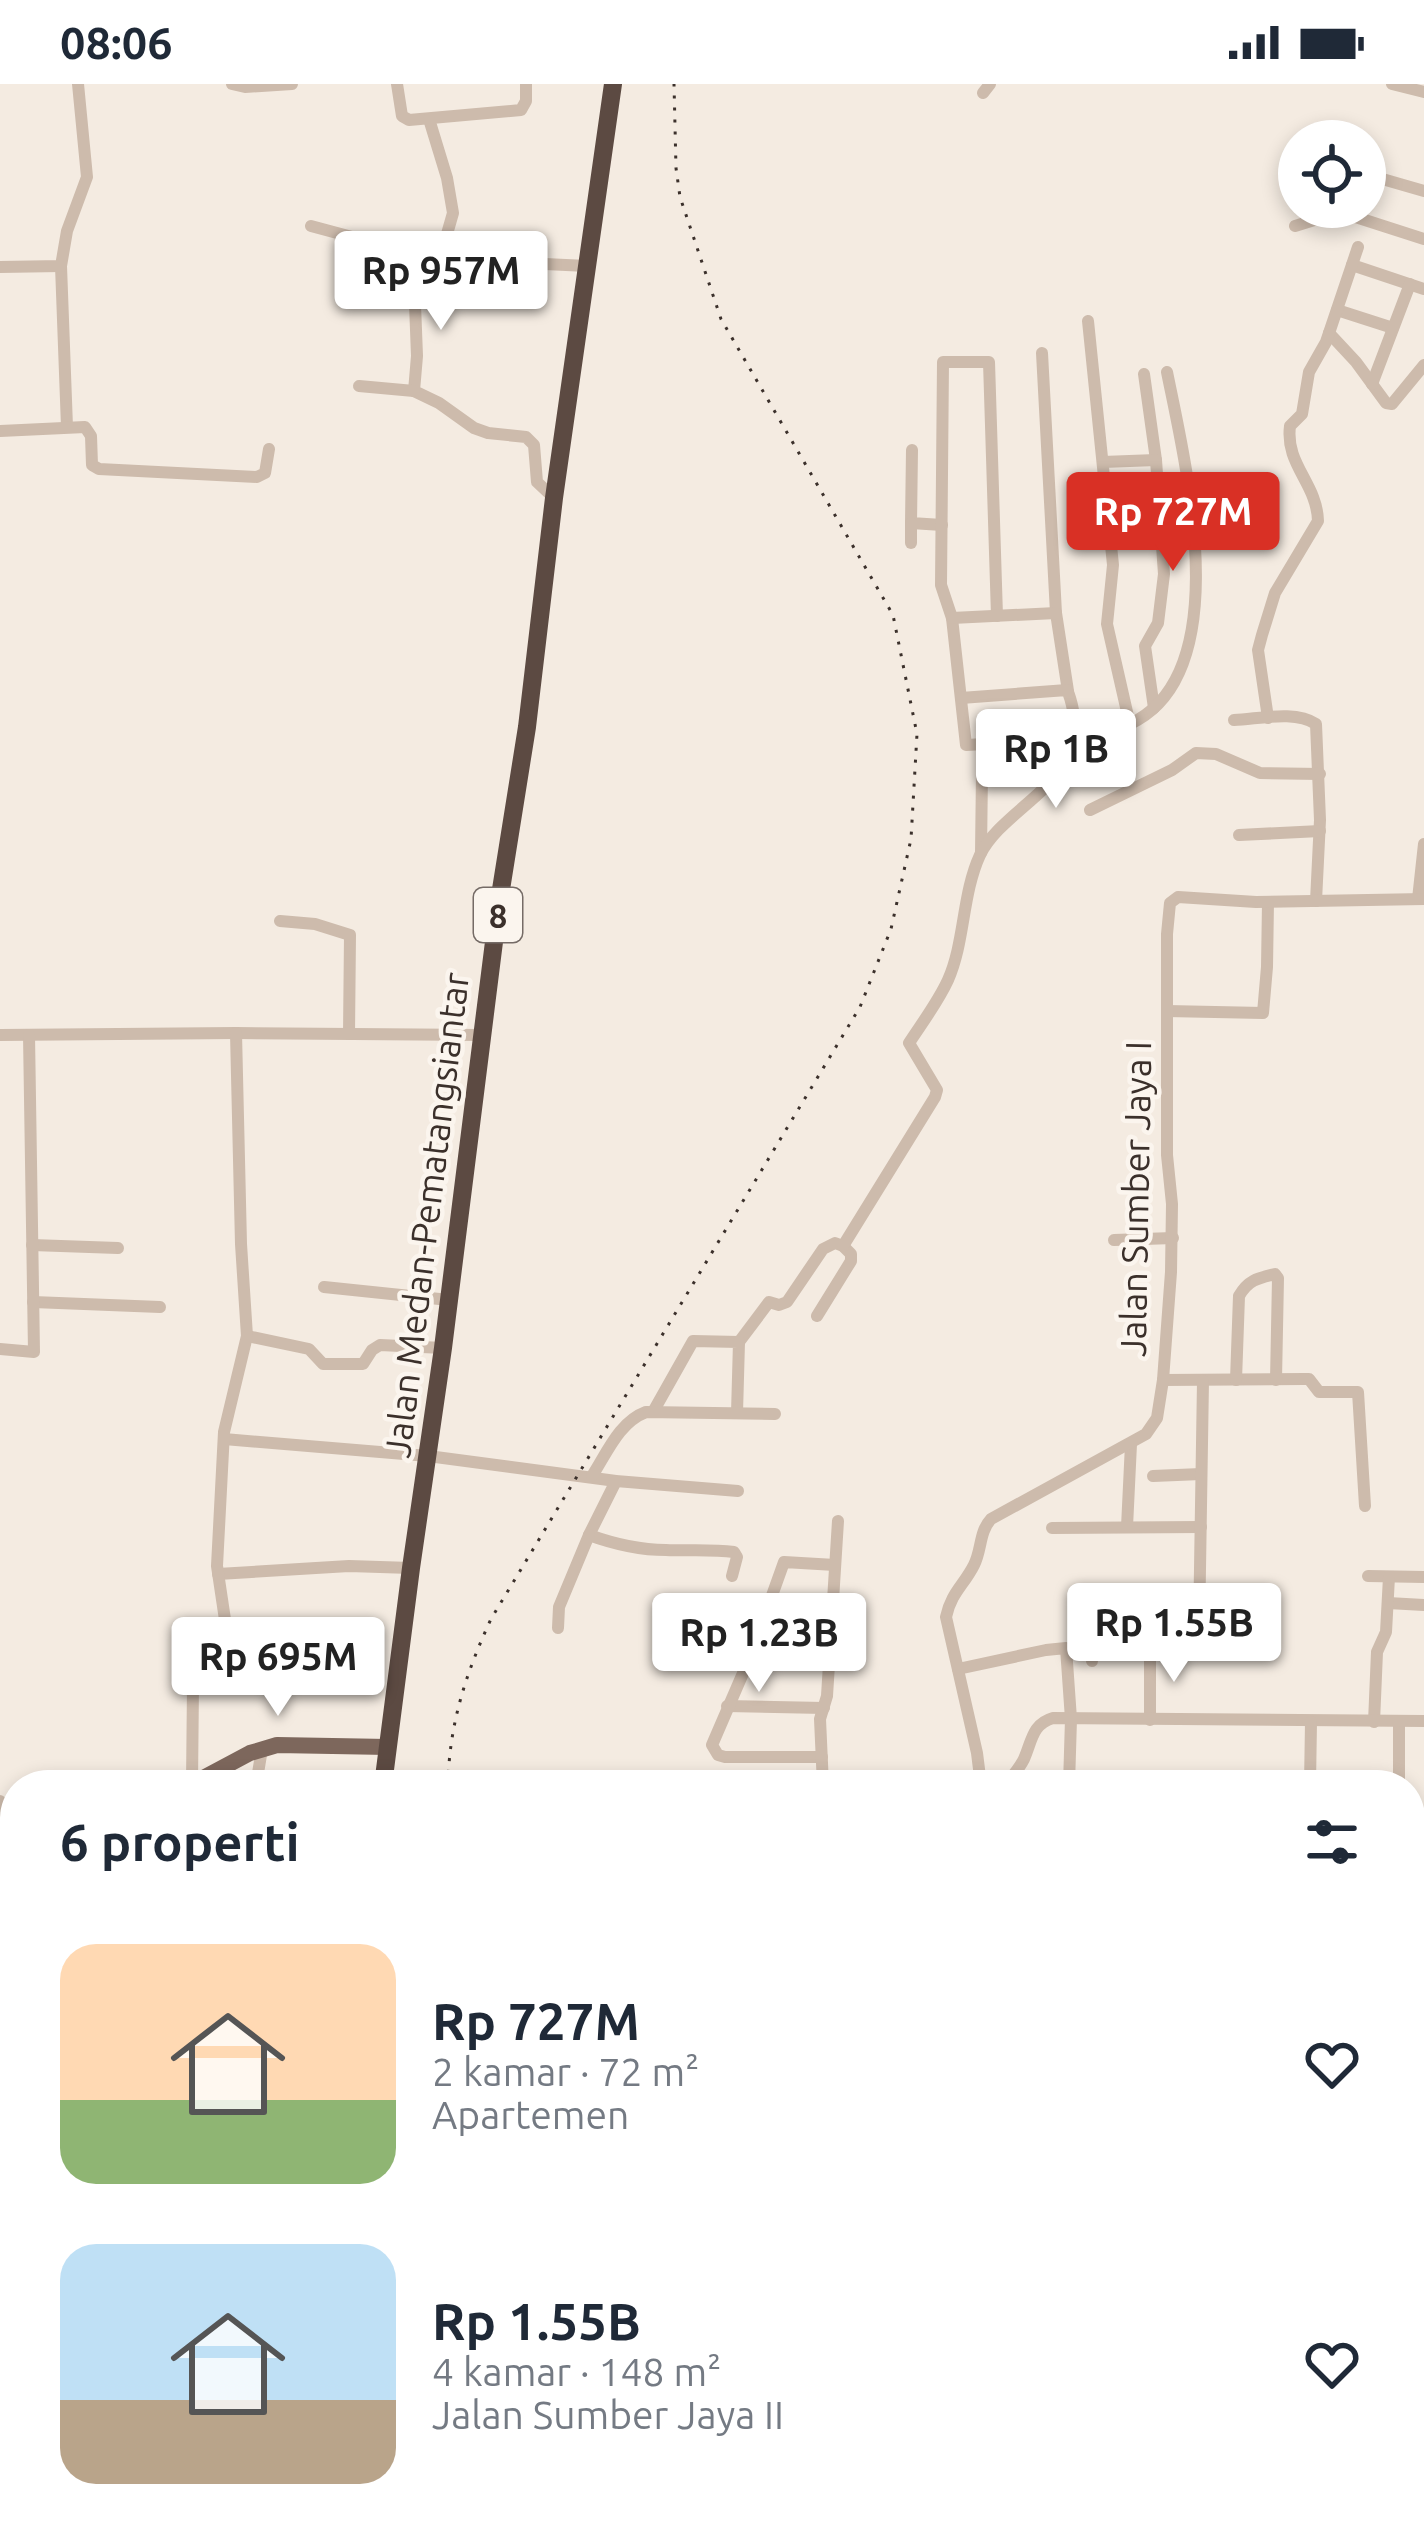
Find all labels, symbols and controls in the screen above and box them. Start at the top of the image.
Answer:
text: 08:06 [60,17,173,68]
map controls [1278,120,1386,228]
button: locate [1278,120,1386,228]
pin: Rp 957M [330,231,552,333]
text: Rp 957M [362,248,520,291]
pin: Rp 727M [1062,472,1284,574]
text: Rp 727M [1094,489,1252,532]
pin: Rp 1B [972,709,1140,811]
text: Rp 1B [1003,726,1109,769]
road number: 8 [474,888,522,942]
street label: Jalan Medan-Pematangsiantar [376,970,476,1460]
street label: Jalan Sumber Jaya I [1112,1041,1158,1357]
pin: Rp 1.55B [1050,1583,1298,1685]
pin: Rp 1.23B [635,1593,883,1695]
text: Rp 1.55B [1094,1600,1254,1643]
text: Rp 1.23B [679,1610,839,1653]
pin: Rp 695M [167,1617,389,1719]
text: Rp 695M [199,1634,357,1677]
icon: filters [1299,1809,1365,1875]
text: 6 properti [60,1813,300,1871]
icon: home [156,1992,300,2136]
text: Rp 727M [432,1992,640,2050]
icon: heart [1299,2031,1365,2097]
text: 2 kamar · 72 m² [432,2050,699,2093]
text: Apartemen [432,2093,629,2136]
icon: home [156,2292,300,2436]
text: Rp 1.55B [432,2292,641,2350]
icon: heart [1299,2331,1365,2397]
text: 4 kamar · 148 m² [432,2350,721,2393]
text: Jalan Sumber Jaya II [432,2393,784,2436]

